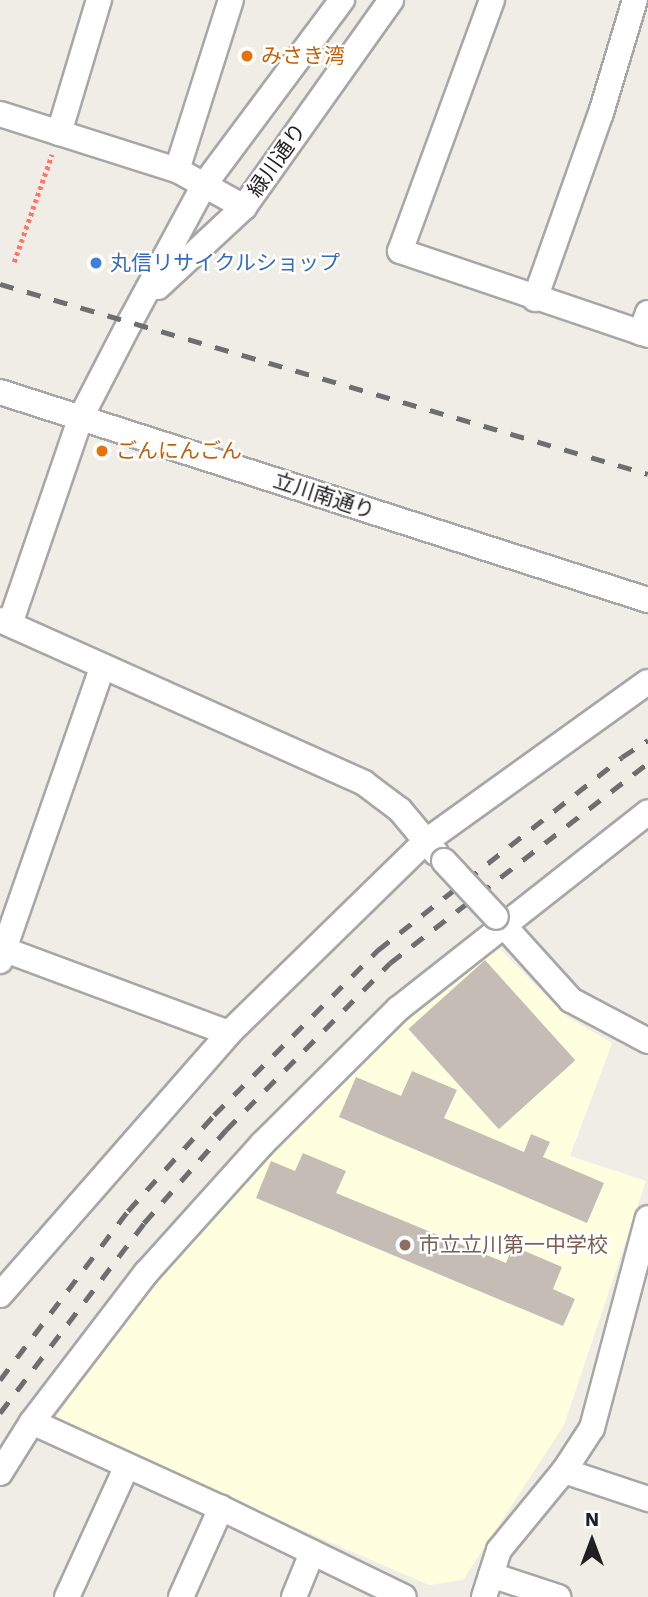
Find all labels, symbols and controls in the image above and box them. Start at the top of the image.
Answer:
place label: みさき湾 [261,43,345,69]
marker: みさき湾 [239,48,255,64]
street label: 緑川通り [243,118,311,202]
place label: 丸信リサイクルショップ [110,250,341,276]
marker: 丸信リサイクルショップ [88,255,104,271]
place label: ごんにんごん [116,438,242,464]
marker: ごんにんごん [94,443,110,459]
street label: 立川南通り [270,468,378,524]
place label: 市立立川第一中学校 [419,1232,608,1258]
marker: 市立立川第一中学校 [397,1237,413,1253]
north arrow [557,1506,627,1576]
text: N [585,1508,599,1531]

